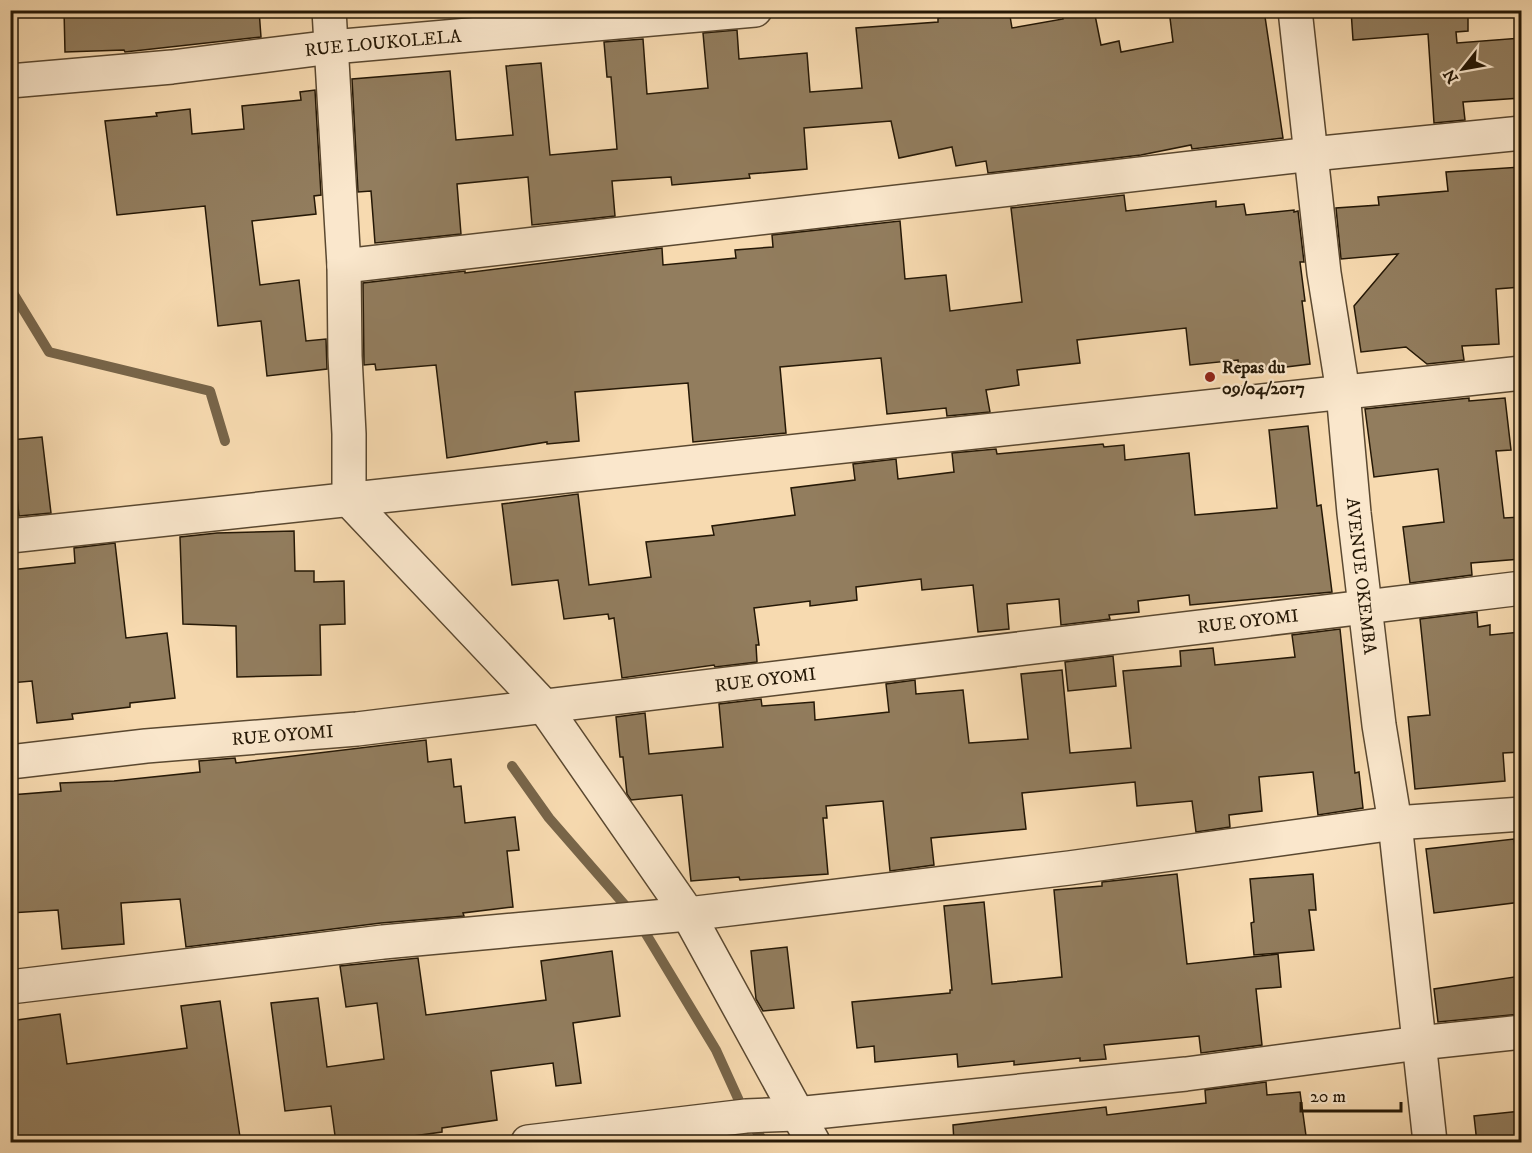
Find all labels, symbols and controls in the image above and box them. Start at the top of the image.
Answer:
street label: RUE LOUKOLELA [304,26,463,62]
north arrow [1433,39,1493,99]
text: N [1439,65,1463,87]
place label: Repas du 09/04/2017 [1222,357,1305,400]
marker: Repas du 09/04/2017 [1203,370,1217,384]
street label: AVENUE OKEMBA [1341,497,1381,656]
street label: RUE OYOMI [1196,605,1300,639]
street label: RUE OYOMI [714,664,817,698]
street label: RUE OYOMI [231,721,334,751]
scale bar [1301,1075,1402,1113]
text: 20 m [1310,1086,1346,1108]

